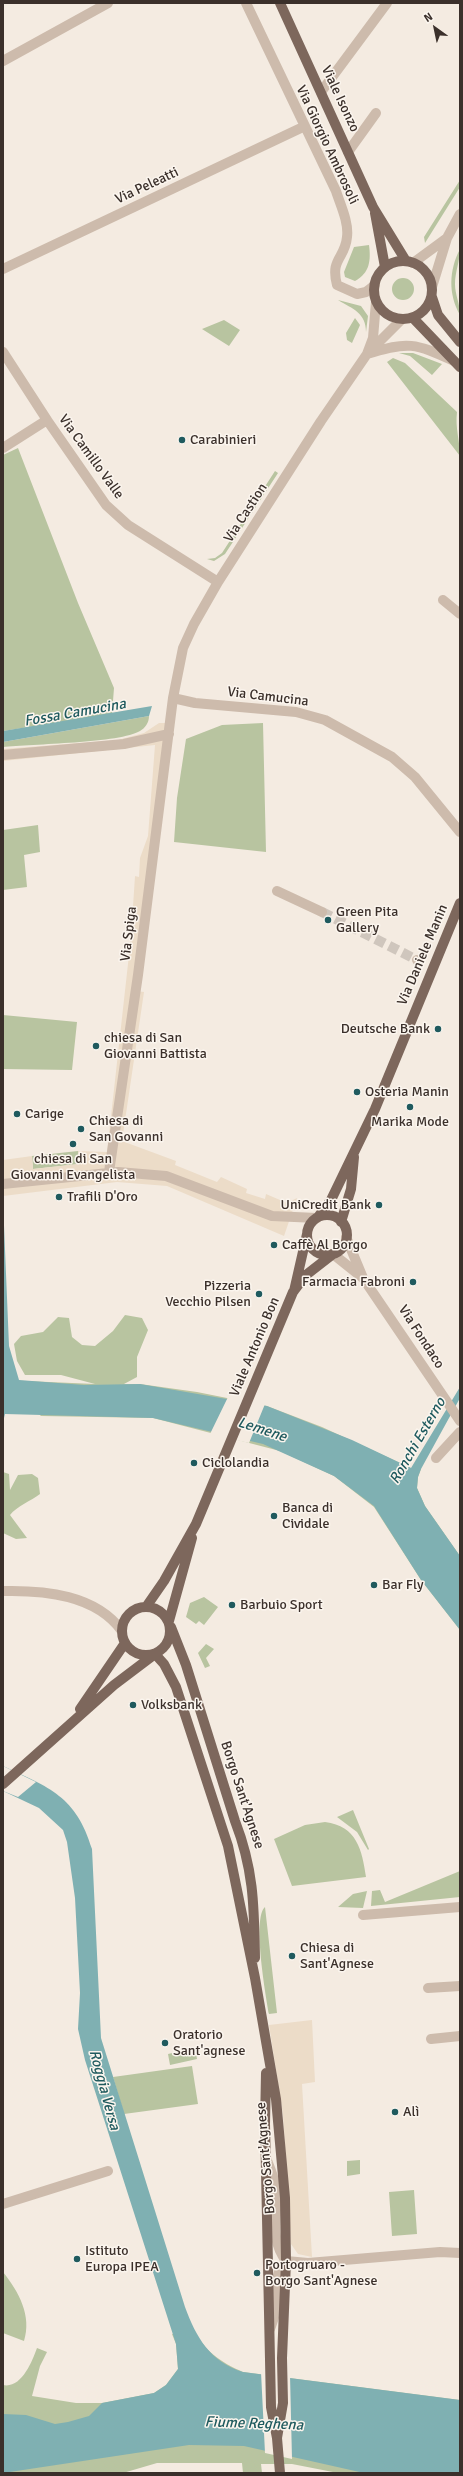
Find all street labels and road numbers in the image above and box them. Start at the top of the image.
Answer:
street label: Viale Isonzo [317,63,363,135]
street label: Via Giorgio Ambrosoli [292,83,362,207]
street label: Via Peleatti [113,164,181,208]
street label: Via Camillo Valle [55,412,127,502]
street label: Via Castion [221,480,271,546]
street label: Via Camucina [227,684,309,710]
street label: Via Daniele Manin [394,902,452,1008]
street label: Via Spiga [117,905,141,963]
street label: Viale Antonio Bon [226,1295,284,1399]
street label: Via Fondaco [394,1302,448,1372]
street label: Borgo Sant'Agnese [217,1739,267,1851]
street label: Borgo Sant'Agnese [253,2101,279,2215]

